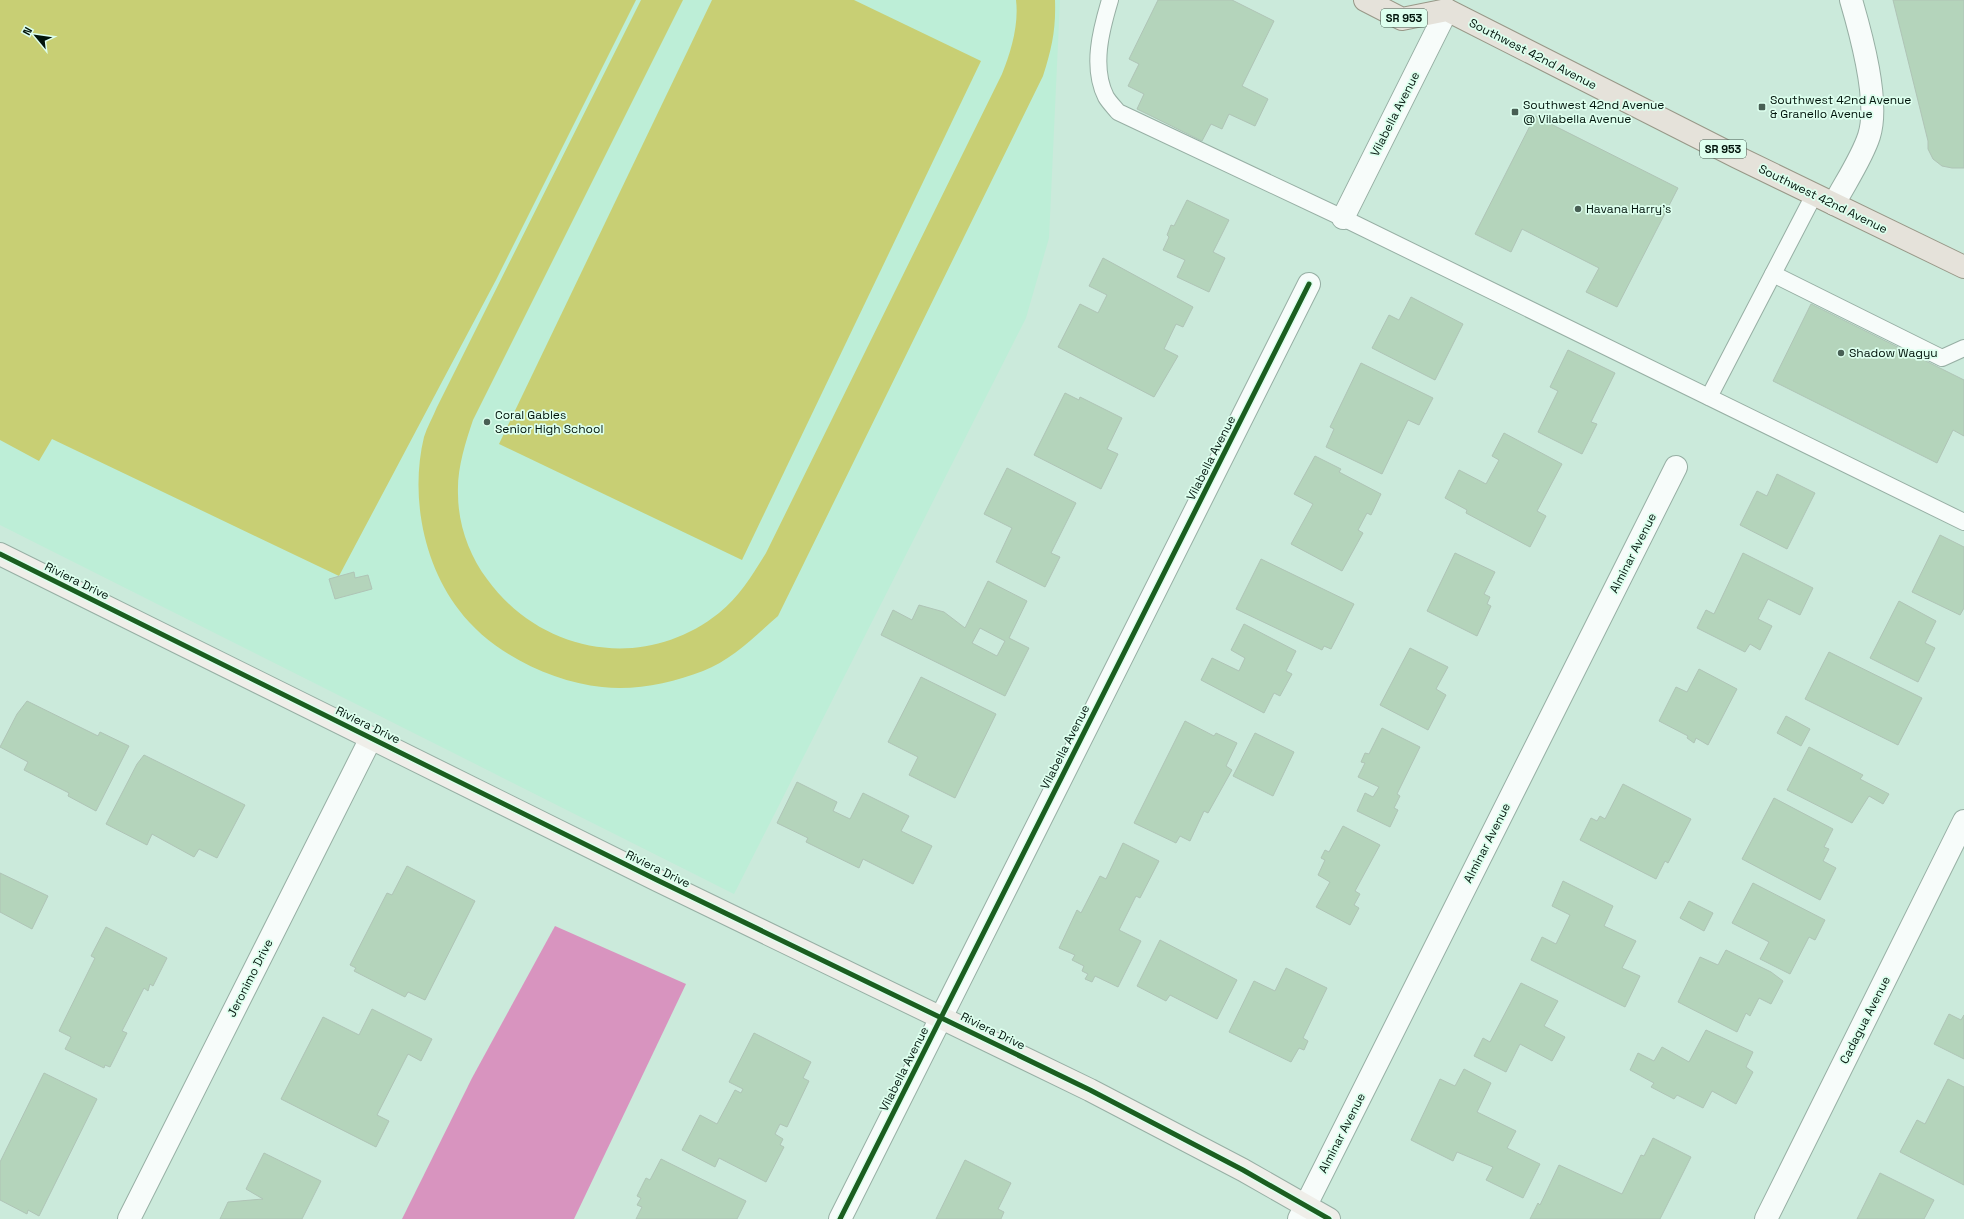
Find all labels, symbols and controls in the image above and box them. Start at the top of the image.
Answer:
road number: SR 953 [1381,9,1427,27]
street label: Southwest 42nd Avenue [1466,15,1600,93]
north arrow [16,16,56,56]
text: N [19,25,35,38]
street label: Vilabella Avenue [1367,69,1423,159]
place label: Southwest 42nd Avenue & Granello Avenue [1770,92,1911,122]
place label: Southwest 42nd Avenue @ Vilabella Avenue [1523,97,1664,127]
marker: Southwest 42nd Avenue & Granello Avenue [1757,102,1767,112]
marker: Southwest 42nd Avenue @ Vilabella Avenue [1510,107,1520,117]
road number: SR 953 [1700,140,1746,158]
street label: Southwest 42nd Avenue [1756,161,1890,237]
place label: Havana Harry's [1586,201,1671,217]
marker: Havana Harry's [1573,204,1583,214]
place label: Shadow Wagyu [1849,345,1938,361]
marker: Shadow Wagyu [1836,348,1846,358]
place label: Coral Gables Senior High School [495,407,603,437]
street label: Vilabella Avenue [1183,413,1239,503]
marker: Coral Gables Senior High School [482,417,492,427]
street label: Alminar Avenue [1606,510,1660,596]
street label: Riviera Drive [42,558,112,604]
street label: Riviera Drive [333,702,403,748]
street label: Vilabella Avenue [1037,702,1093,792]
street label: Alminar Avenue [1460,800,1514,886]
street label: Riviera Drive [623,846,693,892]
street label: Jeronimo Drive [223,936,277,1020]
street label: Cadagua Avenue [1836,974,1894,1066]
street label: Riviera Drive [958,1008,1028,1054]
street label: Vilabella Avenue [876,1024,932,1114]
street label: Alminar Avenue [1315,1090,1369,1176]

